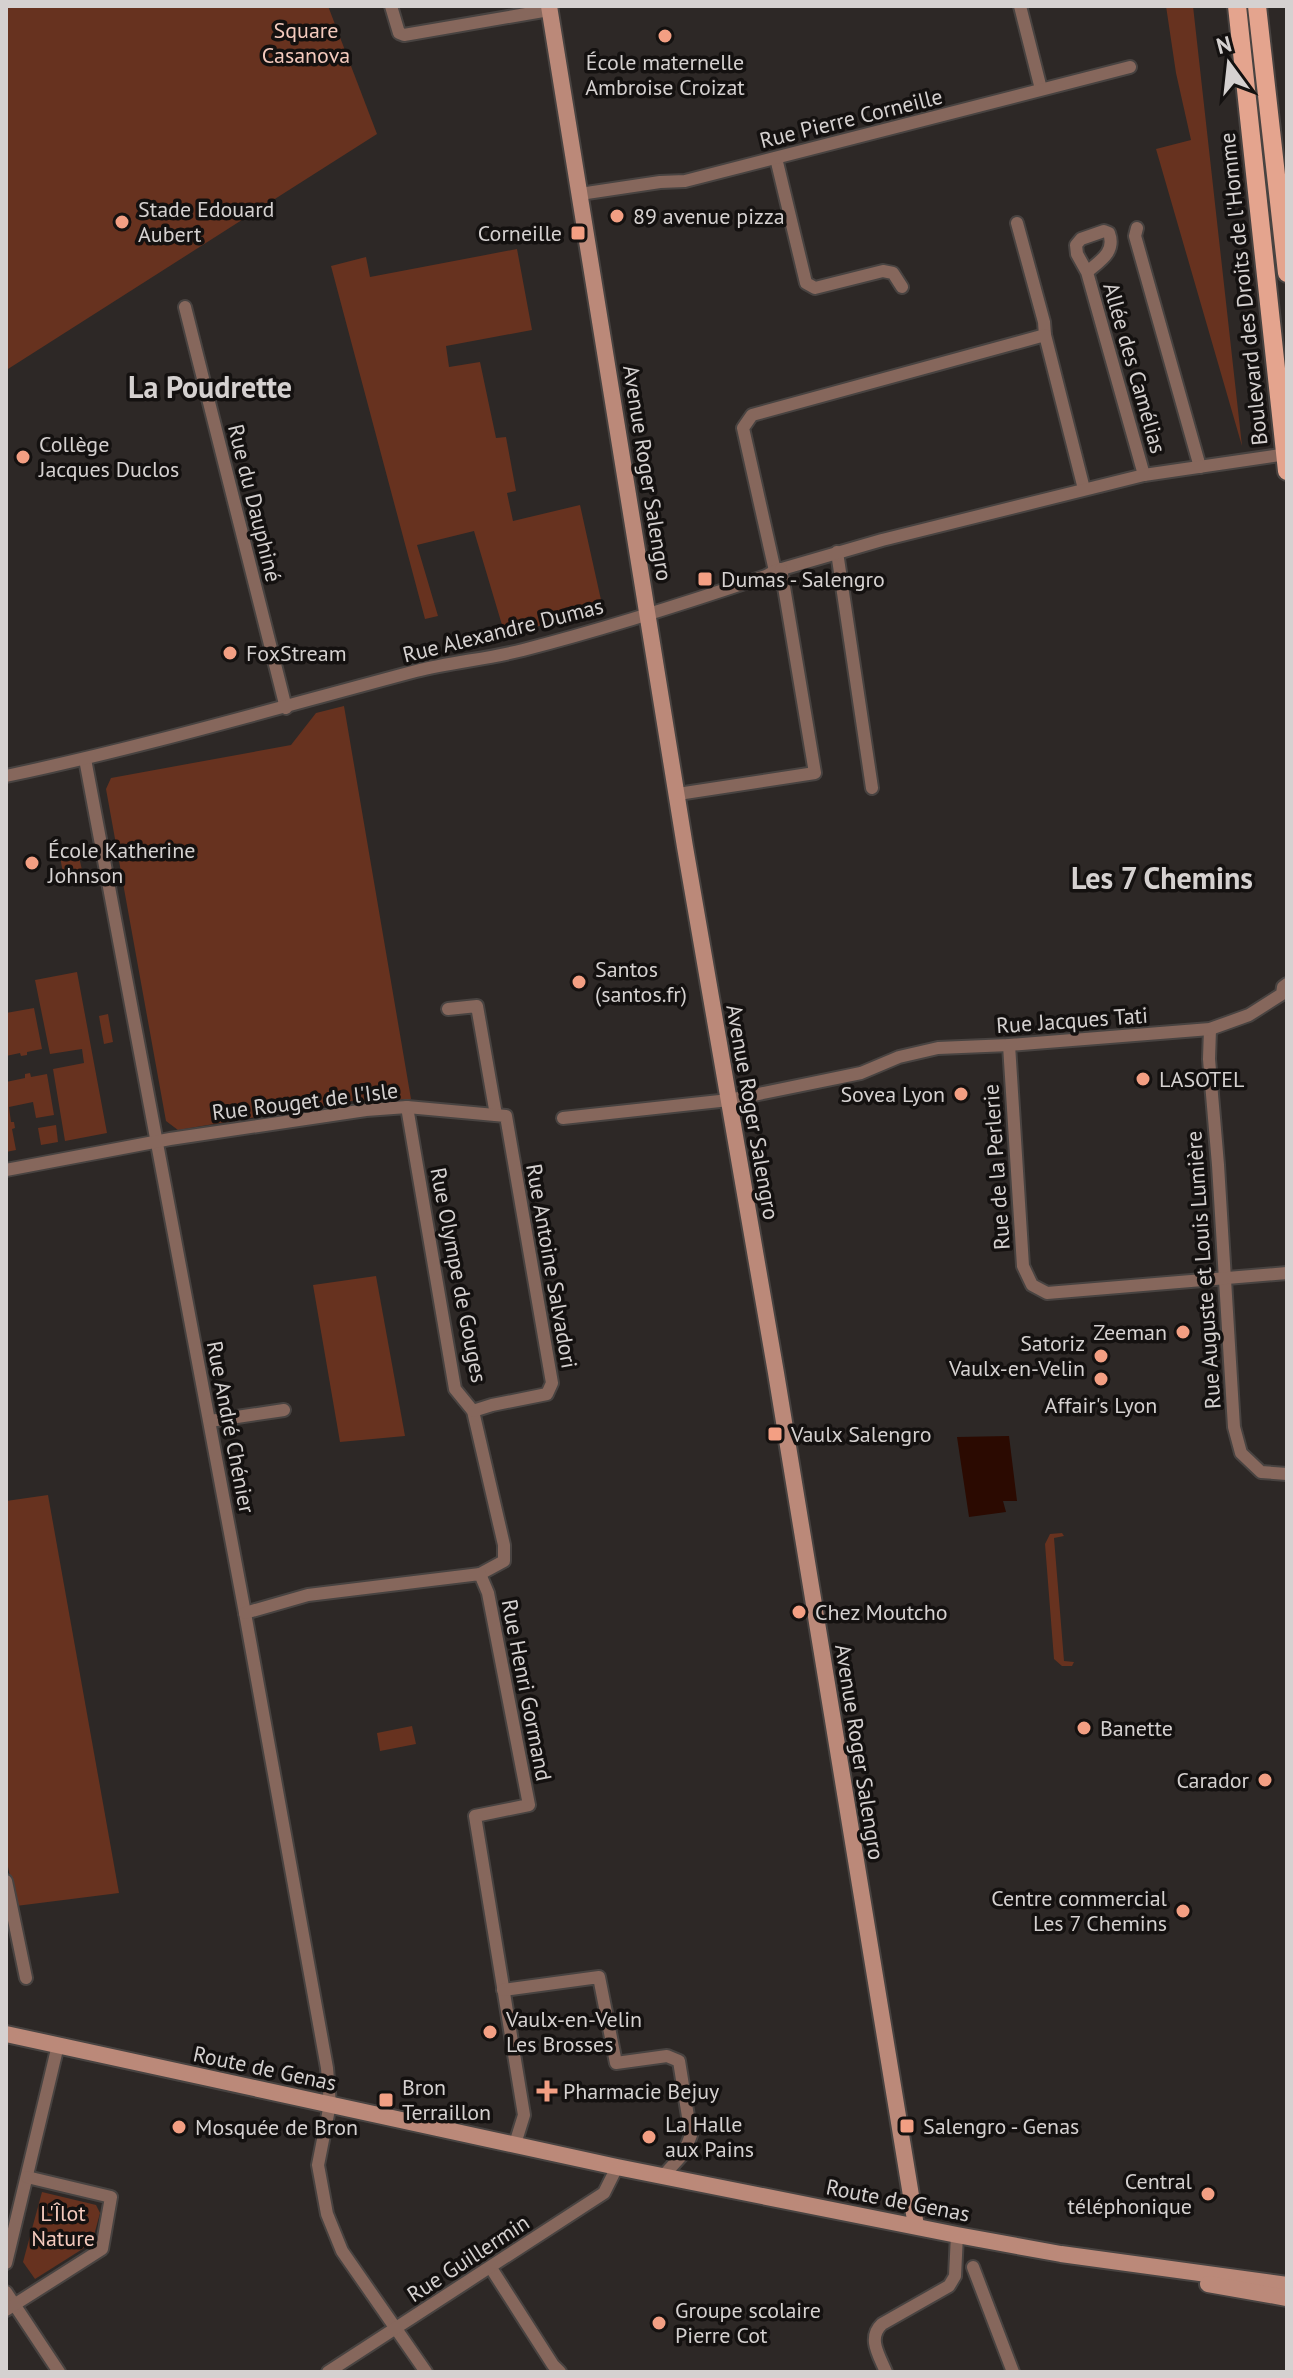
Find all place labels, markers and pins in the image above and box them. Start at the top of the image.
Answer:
marker: École maternelle Ambroise Croizat [656,27,674,45]
place label: École maternelle Ambroise Croizat [585,48,745,101]
place label: Stade Edouard Aubert [138,195,274,248]
place label: 89 avenue pizza [633,202,785,230]
marker: 89 avenue pizza [608,207,626,225]
marker: Stade Edouard Aubert [113,213,131,231]
place label: Corneille [478,219,562,247]
marker: Corneille [569,224,587,242]
place label: Collège Jacques Duclos [38,430,179,483]
marker: Collège Jacques Duclos [14,448,32,466]
place label: Dumas - Salengro [721,565,885,593]
marker: Dumas - Salengro [696,570,714,588]
place label: FoxStream [246,639,347,667]
marker: FoxStream [221,644,239,662]
place label: École Katherine Johnson [47,836,195,889]
marker: École Katherine Johnson [23,854,41,872]
place label: Santos (santos.fr) [595,955,687,1008]
marker: Santos (santos.fr) [570,973,588,991]
place label: LASOTEL [1159,1065,1244,1093]
marker: LASOTEL [1134,1070,1152,1088]
place label: Sovea Lyon [840,1080,945,1108]
marker: Sovea Lyon [952,1085,970,1103]
place label: Zeeman [1093,1318,1167,1346]
marker: Zeeman [1174,1323,1192,1341]
place label: Satoriz Vaulx-en-Velin [948,1329,1085,1382]
marker: Satoriz Vaulx-en-Velin [1092,1347,1110,1365]
marker: Affair's Lyon [1092,1370,1110,1388]
place label: Affair's Lyon [1045,1391,1157,1419]
place label: Vaulx Salengro [790,1420,931,1448]
marker: Vaulx Salengro [766,1425,784,1443]
place label: Chez Moutcho [815,1598,948,1626]
marker: Chez Moutcho [790,1603,808,1621]
place label: Banette [1100,1714,1173,1742]
marker: Banette [1075,1719,1093,1737]
place label: Carador [1176,1766,1250,1794]
marker: Carador [1256,1771,1274,1789]
place label: Centre commercial Les 7 Chemins [991,1884,1168,1937]
marker: Centre commercial Les 7 Chemins [1174,1902,1192,1920]
place label: Vaulx-en-Velin Les Brosses [505,2005,642,2058]
marker: Vaulx-en-Velin Les Brosses [481,2023,499,2041]
place label: Bron Terraillon [402,2073,491,2126]
place label: Pharmacie Bejuy [563,2077,720,2105]
marker: Pharmacie Bejuy [538,2082,556,2100]
marker: Bron Terraillon [377,2091,395,2109]
place label: La Halle aux Pains [665,2110,754,2163]
place label: Salengro - Genas [923,2112,1079,2140]
place label: Mosquée de Bron [195,2113,358,2141]
marker: Salengro - Genas [898,2117,916,2135]
marker: Mosquée de Bron [170,2118,188,2136]
marker: La Halle aux Pains [640,2128,658,2146]
place label: Central téléphonique [1068,2167,1193,2220]
marker: Central téléphonique [1199,2185,1217,2203]
place label: Groupe scolaire Pierre Cot [675,2296,821,2349]
marker: Groupe scolaire Pierre Cot [650,2314,668,2332]

